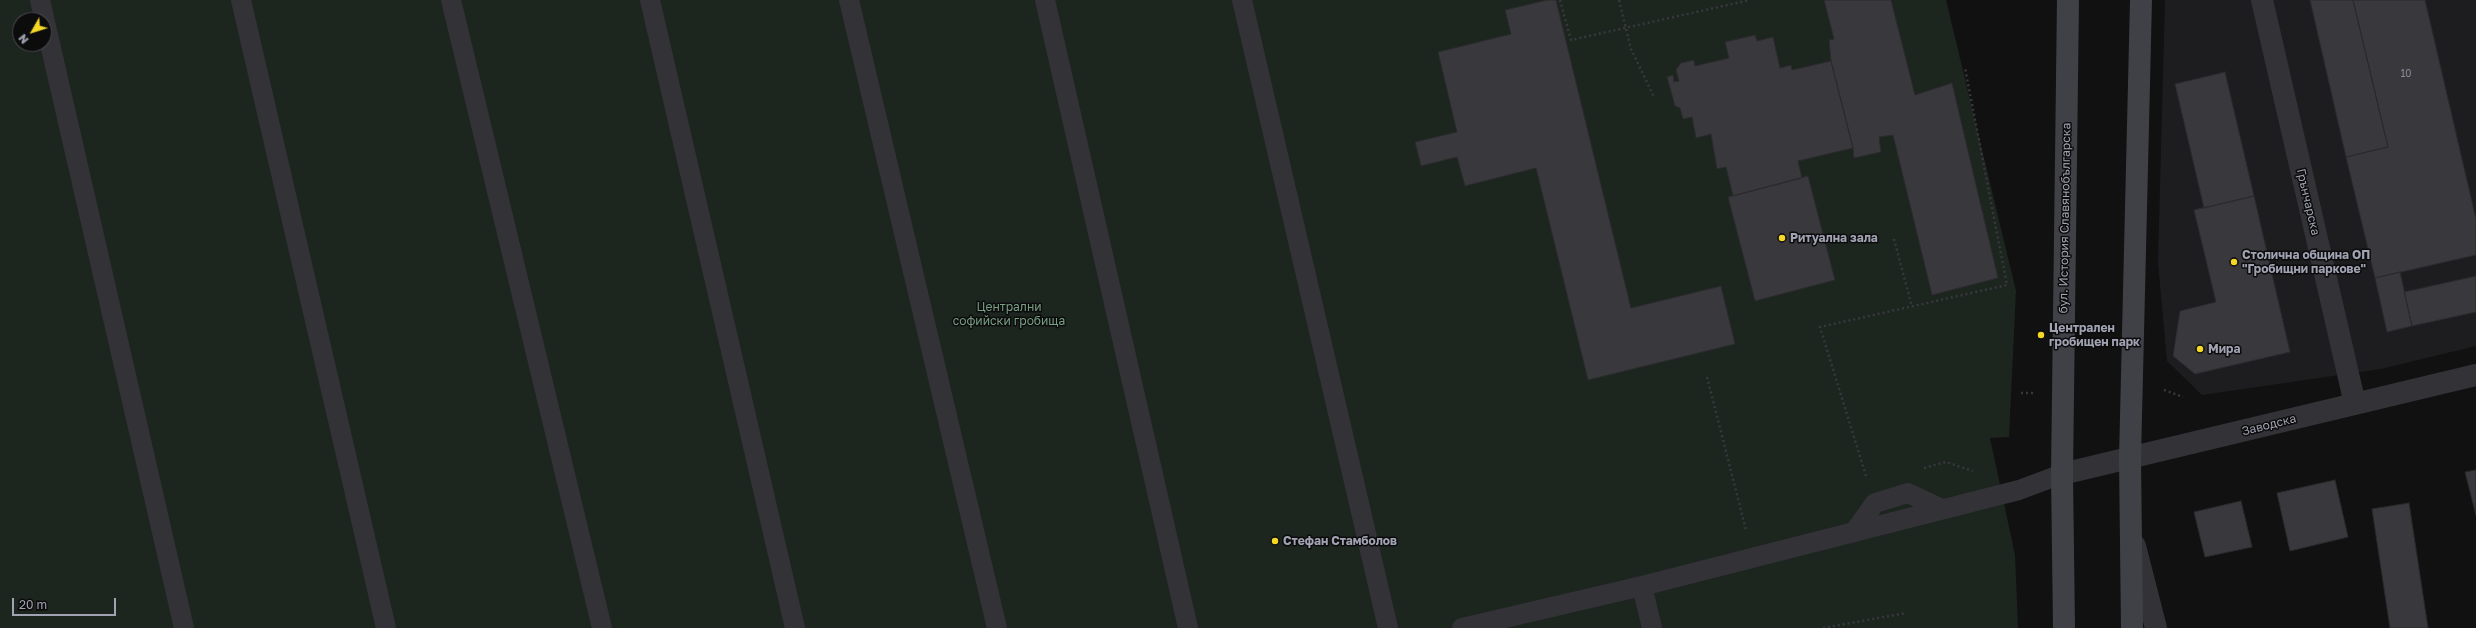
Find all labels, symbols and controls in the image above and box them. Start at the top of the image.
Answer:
north arrow [12,12,52,52]
text: N [15,32,31,47]
house number: 10 [2400,68,2412,80]
street label: бул. История Славянобългарска [2056,122,2074,314]
street label: Грънчарска [2293,167,2323,237]
place label: Ритуална зала [1790,231,1878,245]
marker: Ритуална зала [1777,233,1787,243]
place label: Столична община ОП "Гробищни паркове" [2242,248,2370,276]
marker: Столична община ОП "Гробищни паркове" [2229,257,2239,267]
park label: Централни софийски гробища [953,300,1065,328]
place label: Централен гробищен парк [2049,321,2140,349]
marker: Централен гробищен парк [2036,330,2046,340]
place label: Мира [2208,342,2240,356]
marker: Мира [2195,344,2205,354]
street label: Заводска [2240,411,2298,439]
place label: Стефан Стамболов [1283,534,1397,548]
marker: Стефан Стамболов [1270,536,1280,546]
scale bar [14,590,118,616]
text: 20 m [19,597,47,612]

